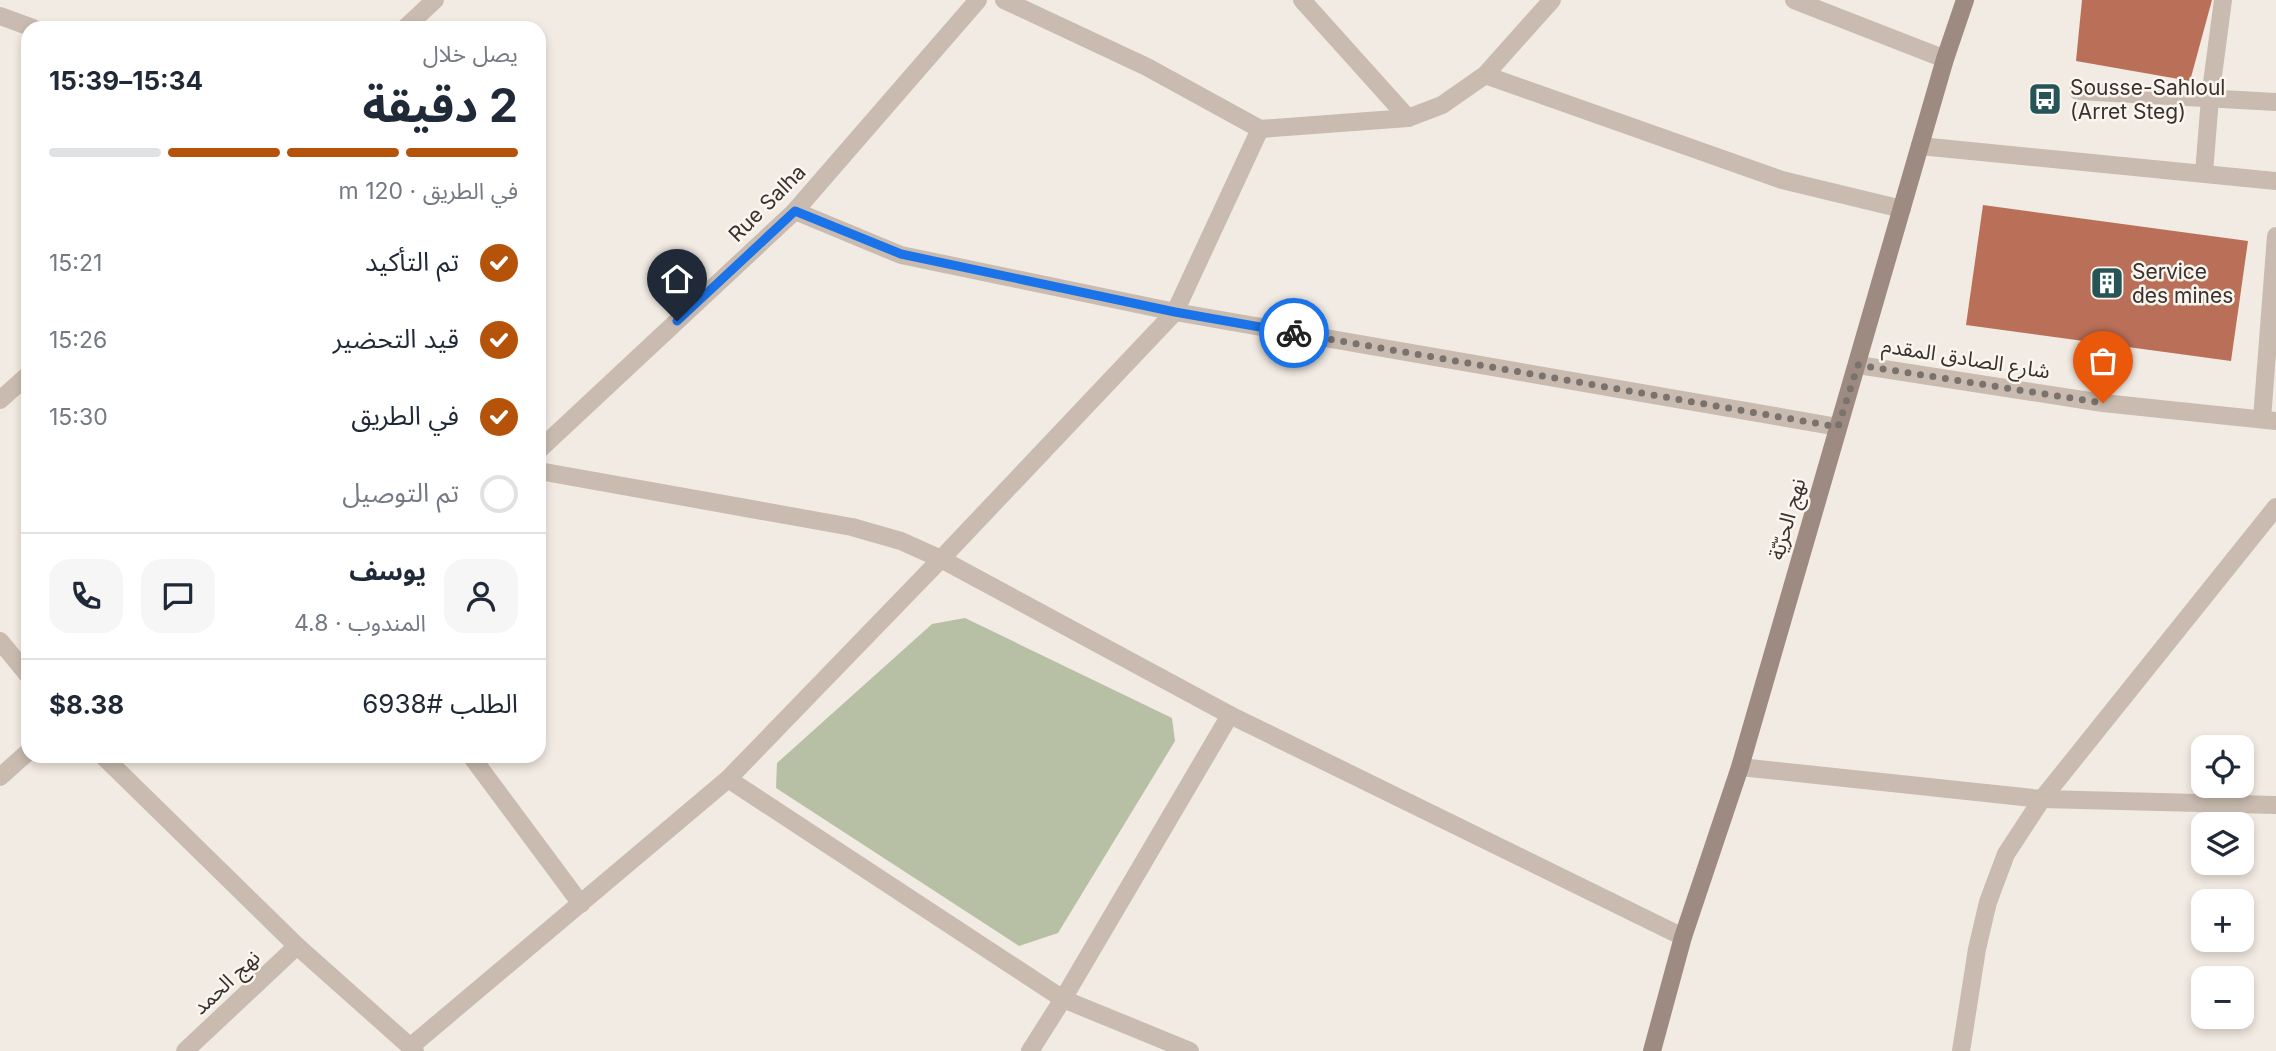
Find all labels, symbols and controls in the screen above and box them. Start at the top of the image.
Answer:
text: يصل خلال [423,40,518,68]
text: 15:34–15:39 [49,65,203,96]
place label: Sousse-Sahloul (Arret Steg) [2070,75,2225,124]
text: 2 دقيقة [362,77,518,133]
bus stop icon: Sousse-Sahloul (Arret Steg) [2026,80,2064,118]
street label: Rue Salha [723,159,811,247]
text: في الطريق · 120 m [339,177,518,205]
icon: check [480,244,518,282]
text: تم التأكيد [365,246,459,277]
text: 15:21 [49,249,102,277]
pin [647,249,707,321]
place label: Service des mines [2132,259,2233,308]
icon: home [658,260,696,298]
building icon: Service des mines [2088,264,2126,302]
courier [1259,298,1329,368]
icon: bike [1275,314,1313,352]
icon: check [480,321,518,359]
text: قيد التحضير [333,323,459,354]
text: 15:26 [49,326,107,354]
pin [2073,331,2133,403]
street label: شارع الصادق المقدم [1880,332,2052,388]
icon: bag [2084,342,2122,380]
icon: check [480,398,518,436]
text: في الطريق [351,400,459,431]
text: 15:30 [49,403,108,431]
street label: نهج الحرّيّة [1763,475,1813,564]
text: تم التوصيل [342,477,459,508]
text: يوسف [349,555,426,586]
button: phone [49,559,123,633]
button: chat [141,559,215,633]
button: person [444,559,518,633]
text: المندوب · 4.8 [294,609,426,637]
text: الطلب #6938 [362,688,518,719]
text: $8.38 [49,689,124,720]
map controls [2191,735,2254,1029]
button: locate [2191,735,2254,798]
button: layers [2191,812,2254,875]
button: + [2191,889,2254,952]
street label: نهج الحمد [187,945,267,1022]
button: − [2191,966,2254,1029]

